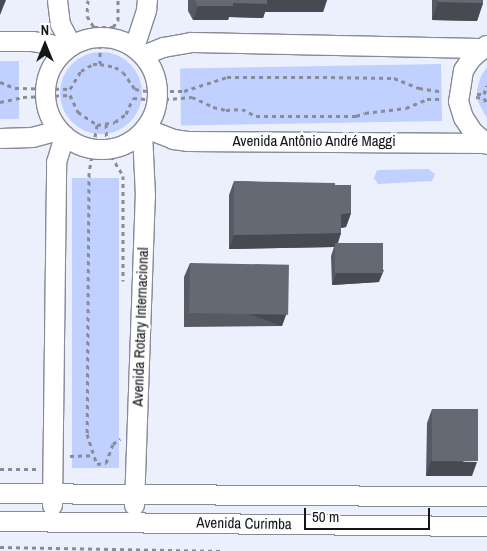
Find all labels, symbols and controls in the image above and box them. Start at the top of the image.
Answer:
north arrow [20,20,70,70]
text: N [41,21,49,39]
street label: Avenida Antônio André Maggi [232,132,396,150]
street label: Avenida Rotary Internacional [128,247,152,407]
scale bar [307,498,433,530]
text: 50 m [312,506,339,527]
street label: Avenida Curimba [196,513,292,533]

